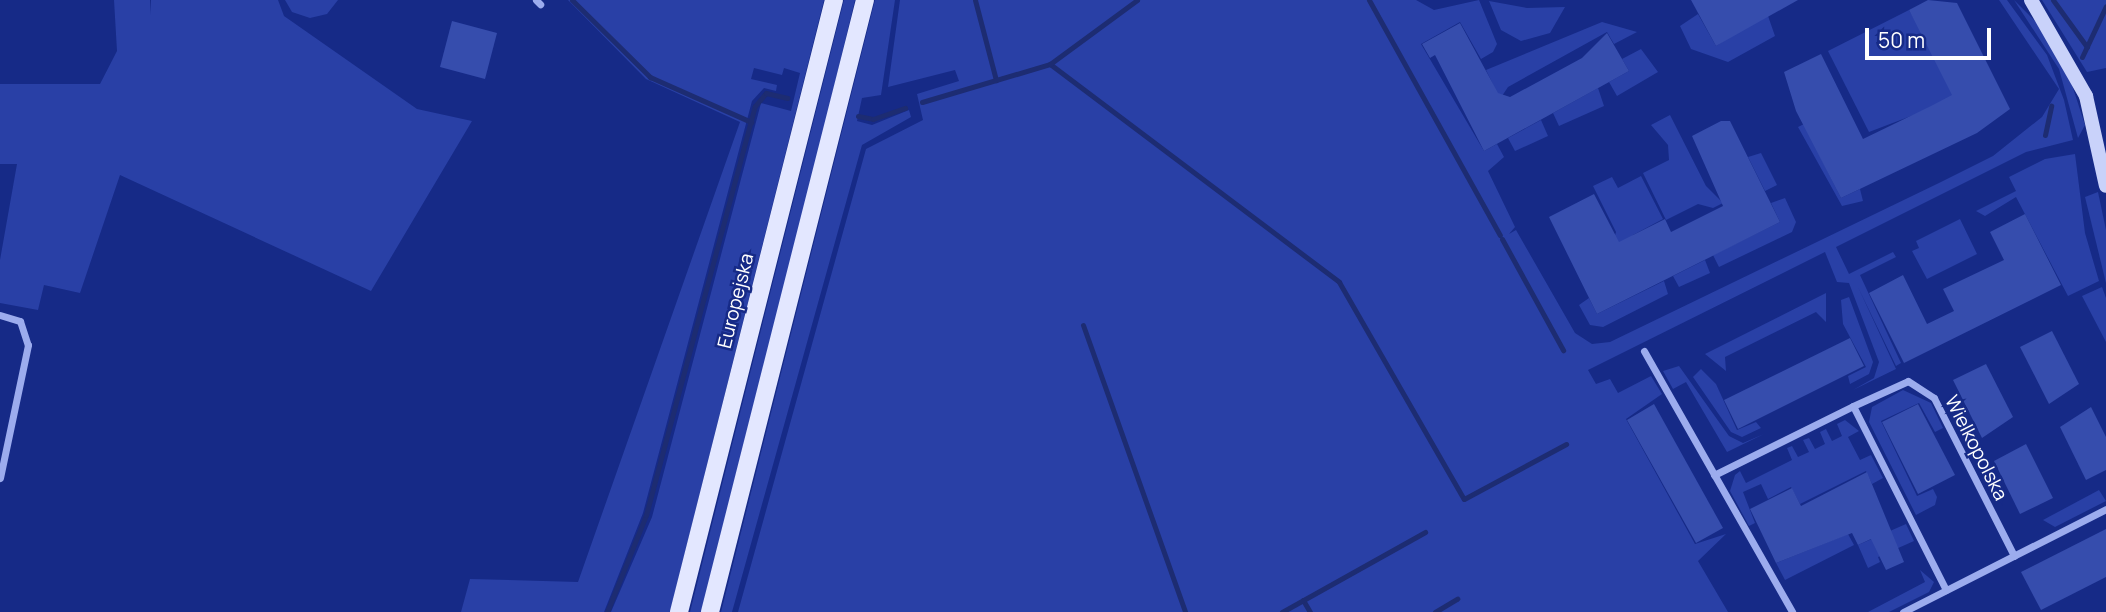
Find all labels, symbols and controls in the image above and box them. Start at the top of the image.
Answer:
scale bar [1868,14,1994,58]
text: 50 m [1878,26,1925,54]
street label: Europejska [713,251,759,351]
street label: Wielkopolska [1940,392,2012,504]

